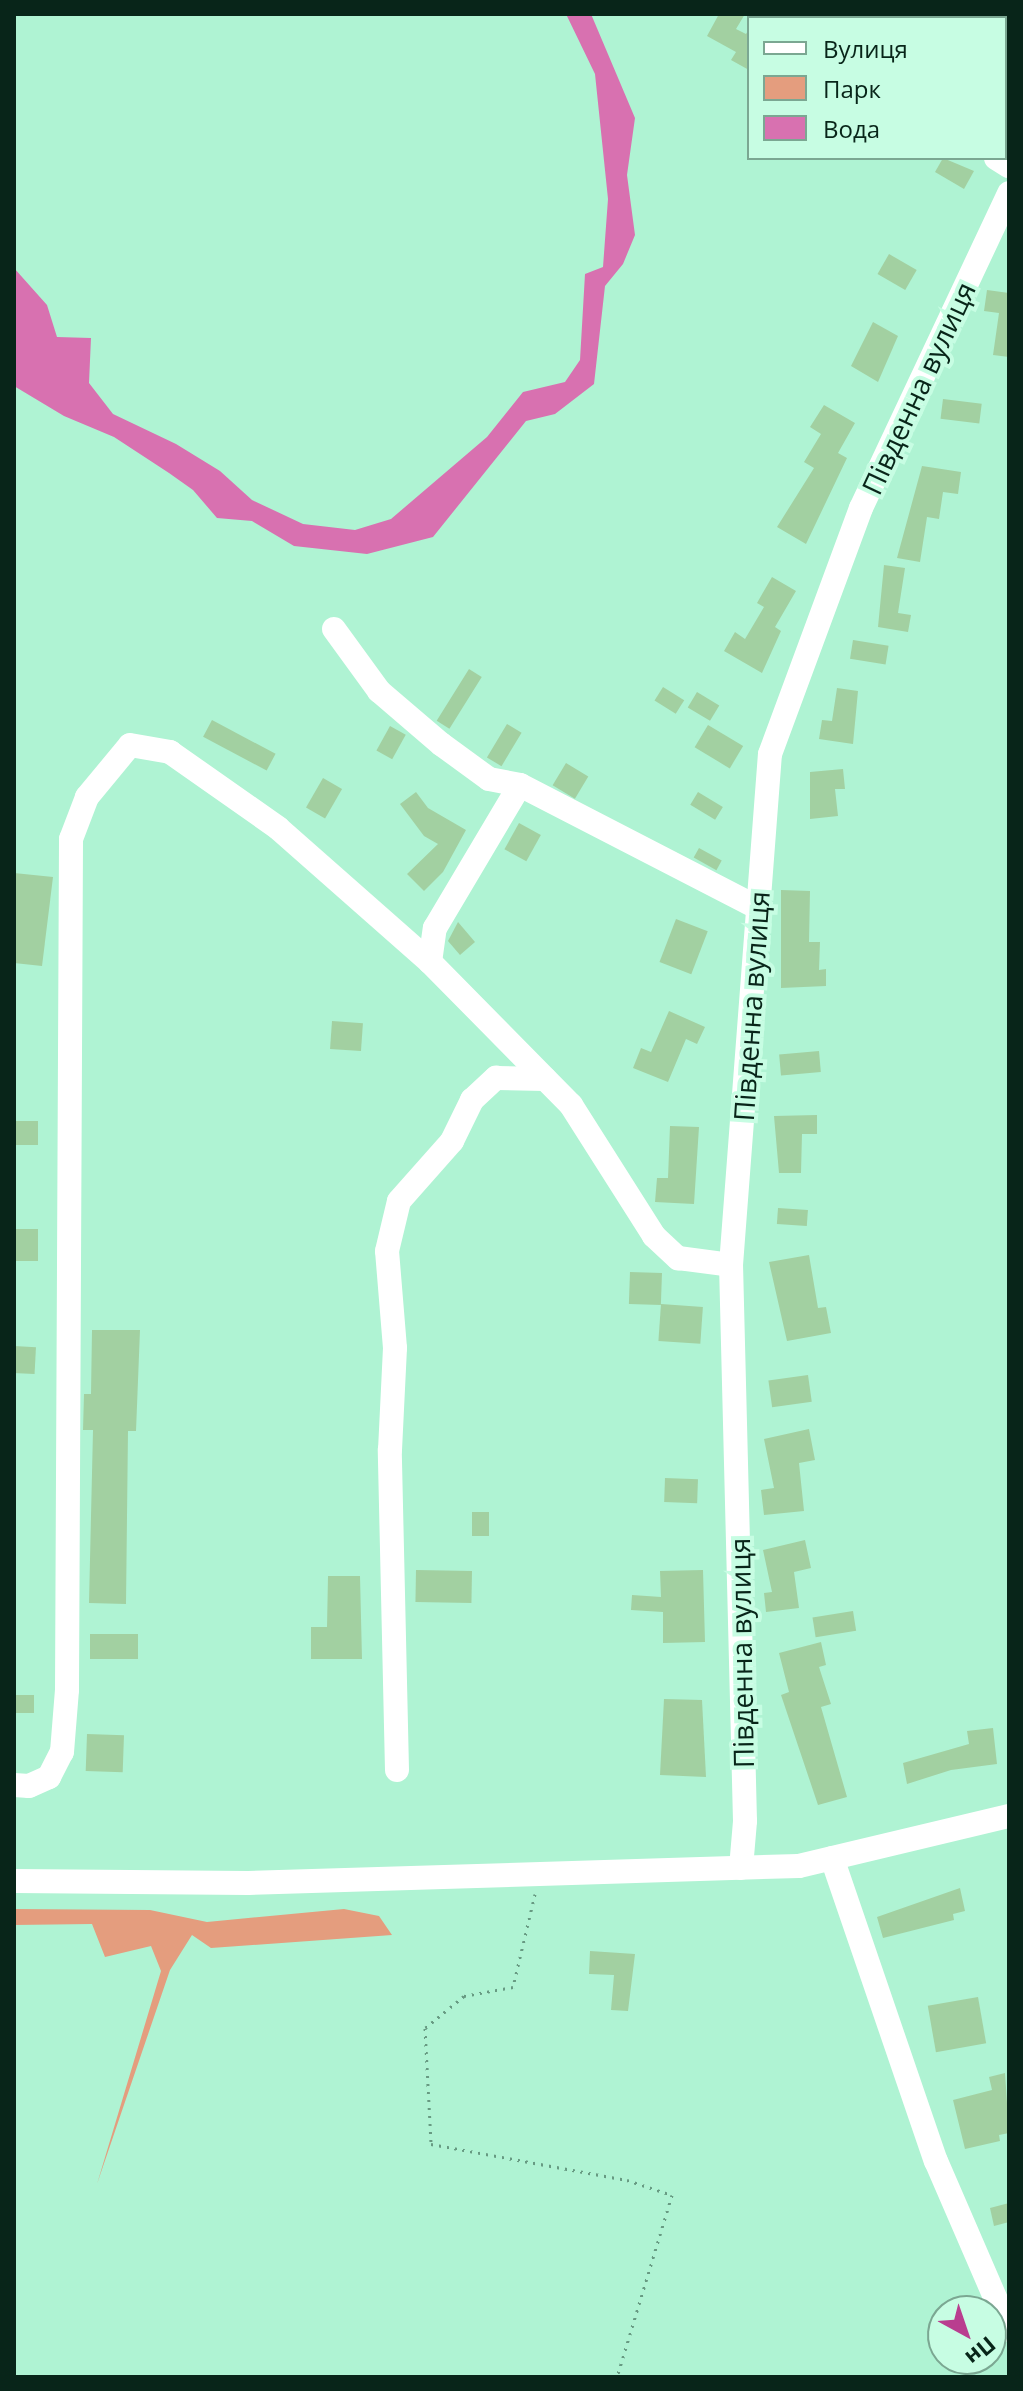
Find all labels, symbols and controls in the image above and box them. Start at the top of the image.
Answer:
legend [747,16,1007,160]
text: Вулиця [823,32,908,65]
text: Парк [823,72,881,105]
text: Вода [823,112,880,145]
street label: Південна вулиця [854,276,982,500]
street label: Південна вулиця [726,890,776,1122]
street label: Південна вулиця [722,1537,760,1769]
north arrow [927,2295,1007,2375]
text: Пн [960,2330,1003,2373]

